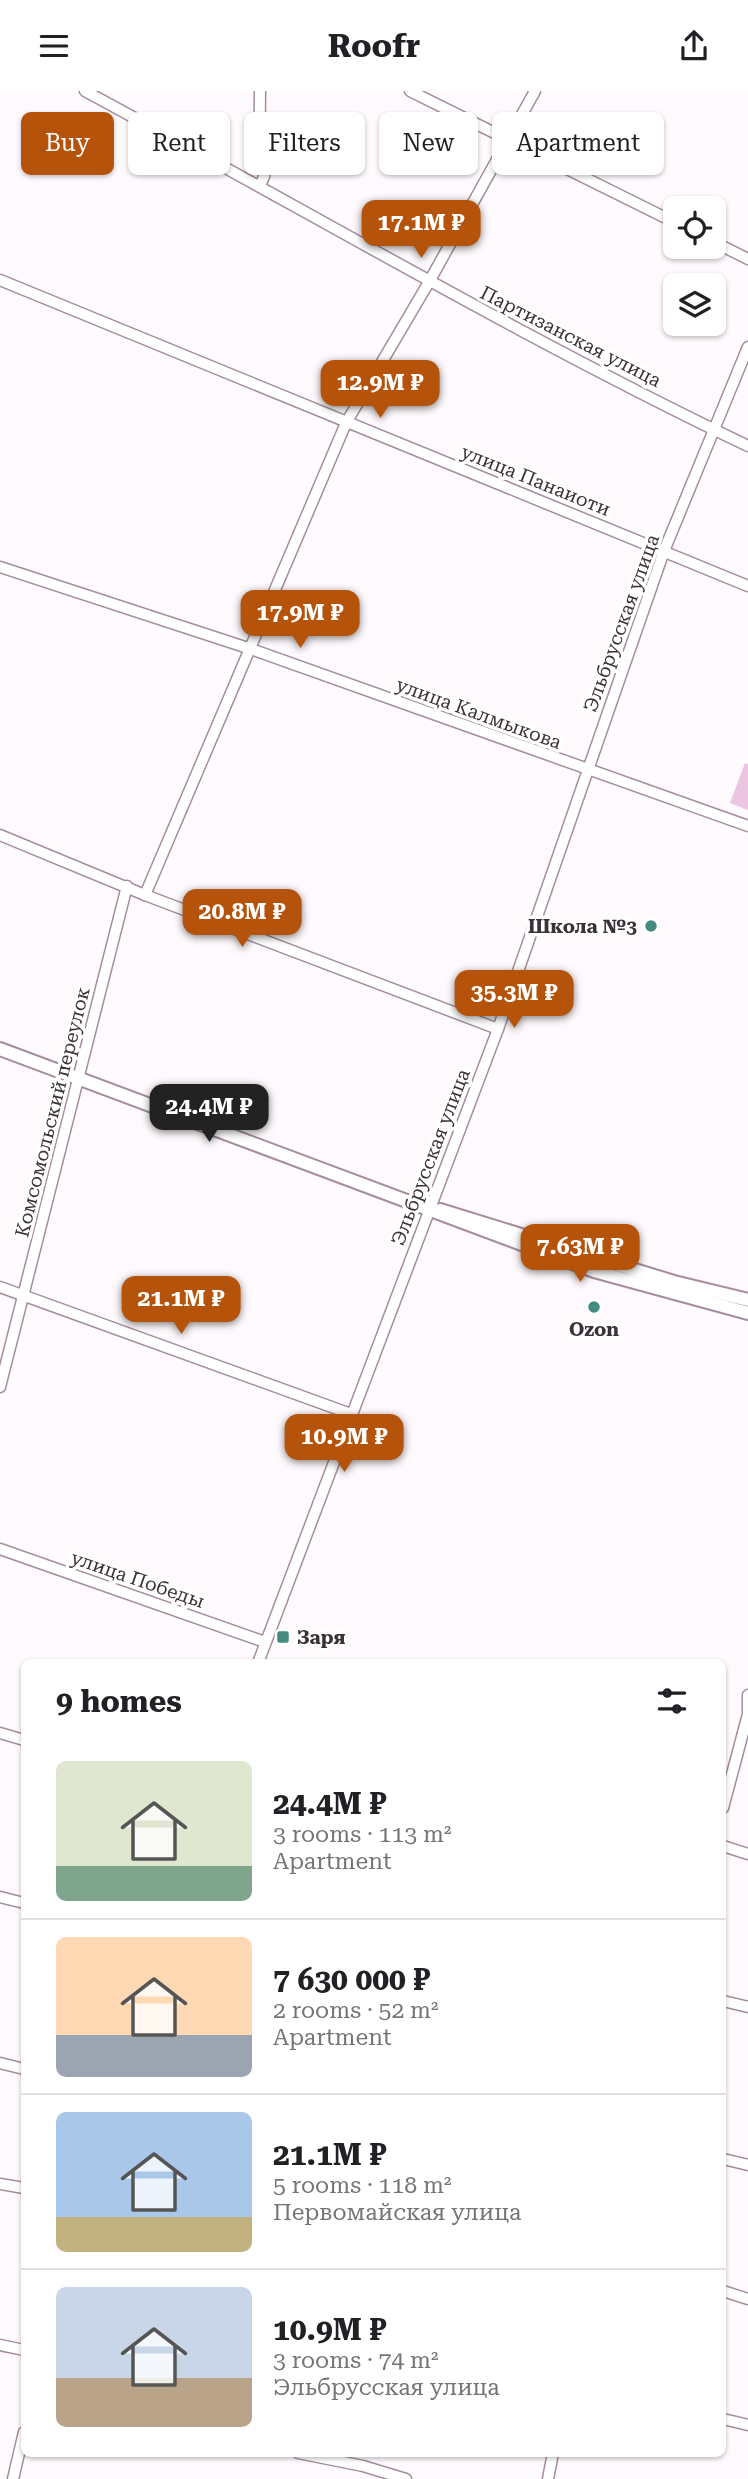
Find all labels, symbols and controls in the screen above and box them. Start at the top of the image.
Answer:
icon: menu [35,27,73,65]
text: Roofr [328,27,420,65]
icon: share [675,27,713,65]
chip: Buy [21,112,114,175]
chip: Rent [128,112,230,175]
chip: Filters [244,112,365,175]
chip: New [379,112,478,175]
chip: Apartment [492,112,664,175]
map controls [663,196,726,336]
button: locate [663,196,726,259]
pin: 17.1M ₽ [356,201,486,260]
text: 17.1M ₽ [378,209,464,236]
button: layers [663,273,726,336]
street label: Партизанская улица [477,281,666,392]
pin: 12.9M ₽ [315,361,445,420]
text: 12.9M ₽ [337,369,423,396]
street label: улица Панаиоти [458,440,614,521]
street label: Эльбрусская улица [579,531,665,715]
pin: 17.9M ₽ [235,591,365,650]
text: 17.9M ₽ [257,599,343,626]
street label: улица Калмыкова [393,673,565,754]
pin: 20.8M ₽ [177,889,307,949]
text: 20.8M ₽ [199,898,285,925]
place label: Школа №3 [528,915,637,938]
marker: Школа №3 [643,918,659,934]
pin: 35.3M ₽ [449,971,579,1030]
text: 35.3M ₽ [471,979,557,1006]
street label: Комсомольский переулок [10,985,95,1240]
street label: Эльбрусская улица [386,1065,475,1249]
pin: 24.4M ₽ [144,1084,274,1144]
text: 24.4M ₽ [166,1093,252,1120]
pin: 7.63M ₽ [515,1225,645,1284]
text: 7.63M ₽ [537,1233,623,1260]
pin: 21.1M ₽ [116,1277,246,1336]
text: 21.1M ₽ [138,1285,224,1312]
marker: Ozon [586,1299,602,1315]
place label: Ozon [569,1318,619,1341]
pin: 10.9M ₽ [279,1415,409,1474]
text: 10.9M ₽ [301,1423,387,1450]
street label: улица Победы [68,1546,208,1613]
place label: Заря [297,1626,345,1649]
marker: Заря [275,1629,291,1645]
icon: filters [653,1682,691,1720]
text: 9 homes [56,1684,182,1719]
text: 24.4M ₽ [273,1786,386,1821]
icon: home [112,1789,196,1873]
text: 3 rooms · 113 m² [273,1821,451,1848]
text: Apartment [273,1848,392,1875]
text: 7 630 000 ₽ [273,1962,430,1997]
icon: home [112,1965,196,2049]
text: 2 rooms · 52 m² [273,1997,439,2024]
text: Apartment [273,2024,392,2051]
text: 21.1M ₽ [273,2137,386,2172]
icon: home [112,2140,196,2224]
text: 5 rooms · 118 m² [273,2172,451,2199]
text: Первомайская улица [273,2199,521,2226]
text: 10.9M ₽ [273,2312,386,2347]
icon: home [112,2315,196,2399]
text: 3 rooms · 74 m² [273,2347,439,2374]
text: Эльбрусская улица [273,2374,500,2401]

